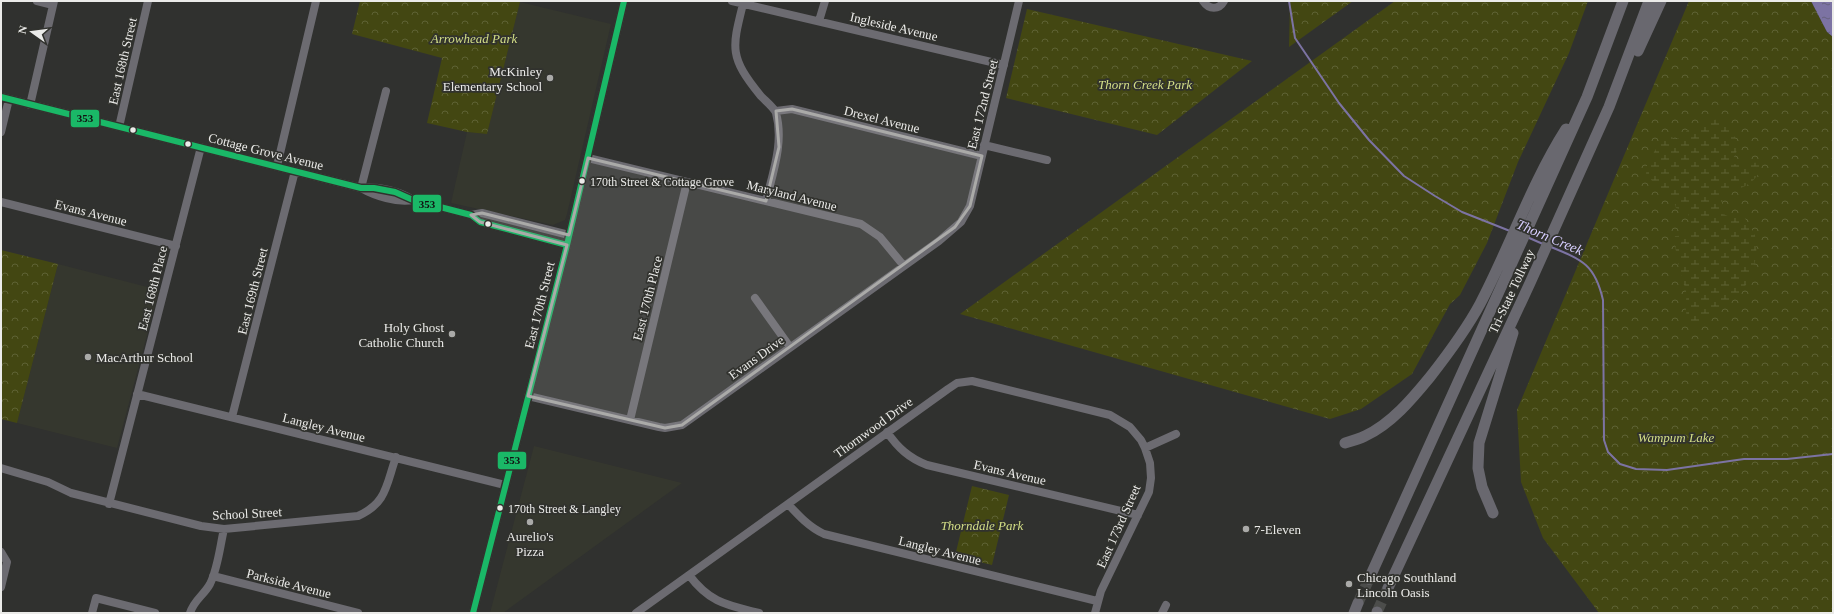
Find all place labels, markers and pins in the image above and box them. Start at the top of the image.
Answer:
place label: McKinley Elementary School [443,64,542,94]
marker: McKinley Elementary School [545,73,555,83]
unlabelled marker [128,125,138,135]
unlabelled marker [183,139,193,149]
place label: 170th Street & Cottage Grove [590,175,734,189]
marker: 170th Street & Cottage Grove [577,176,587,186]
unlabelled marker [483,219,493,229]
place label: Holy Ghost Catholic Church [358,320,444,350]
marker: Holy Ghost Catholic Church [447,329,457,339]
place label: MacArthur School [96,350,194,365]
marker: MacArthur School [83,352,93,362]
place label: 170th Street & Langley [508,502,621,516]
marker: 170th Street & Langley [495,503,505,513]
marker: Aurelio's Pizza [525,517,535,527]
place label: 7-Eleven [1254,522,1301,537]
marker: 7-Eleven [1241,524,1251,534]
place label: Aurelio's Pizza [506,529,554,559]
place label: Chicago Southland Lincoln Oasis [1357,570,1457,600]
marker: Chicago Southland Lincoln Oasis [1344,579,1354,589]

